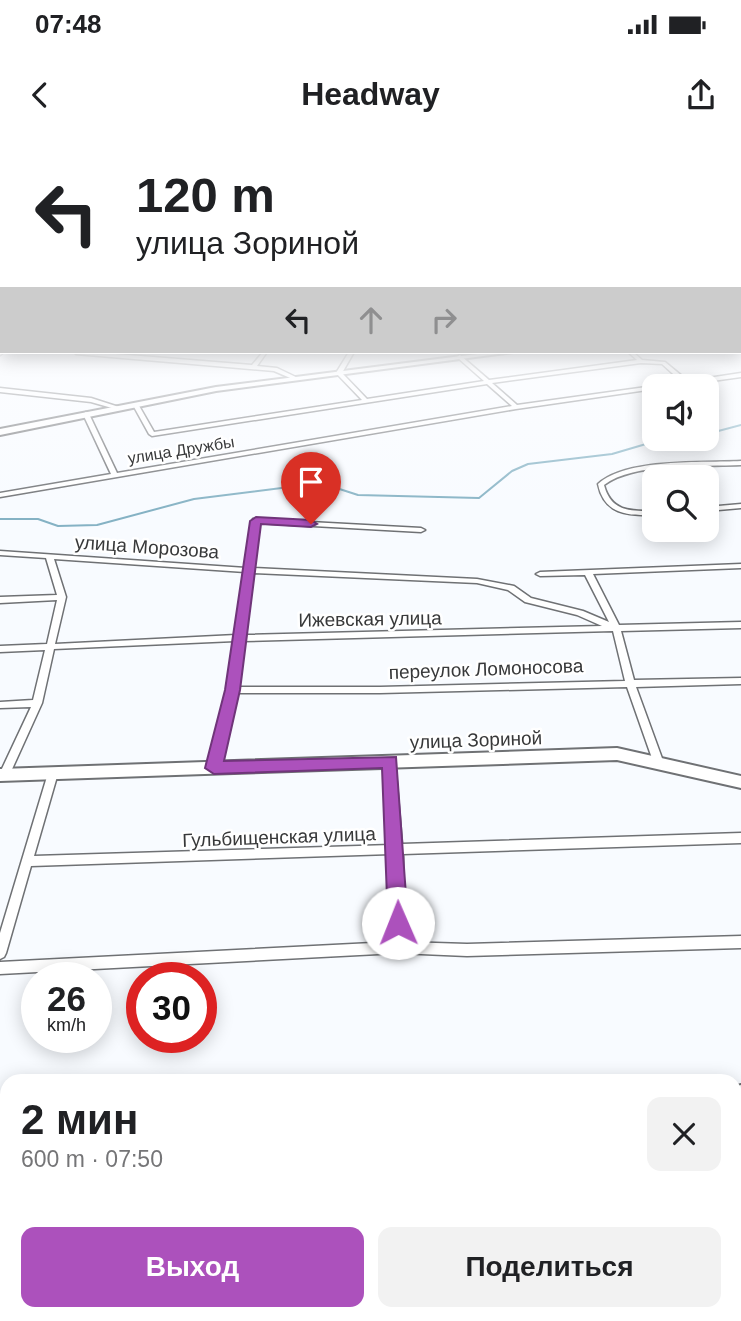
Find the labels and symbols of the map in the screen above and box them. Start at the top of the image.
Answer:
street label: улица Дружбы [126,433,236,467]
pin [281,452,341,524]
street label: улица Морозова [74,531,220,563]
street label: Ижевская улица [298,607,442,631]
street label: переулок Ломоносова [388,655,584,683]
street label: улица Зориной [409,727,543,753]
street label: Гульбищенская улица [182,823,377,851]
position arrow [361,886,435,960]
speed limit sign: 30 [126,962,217,1053]

